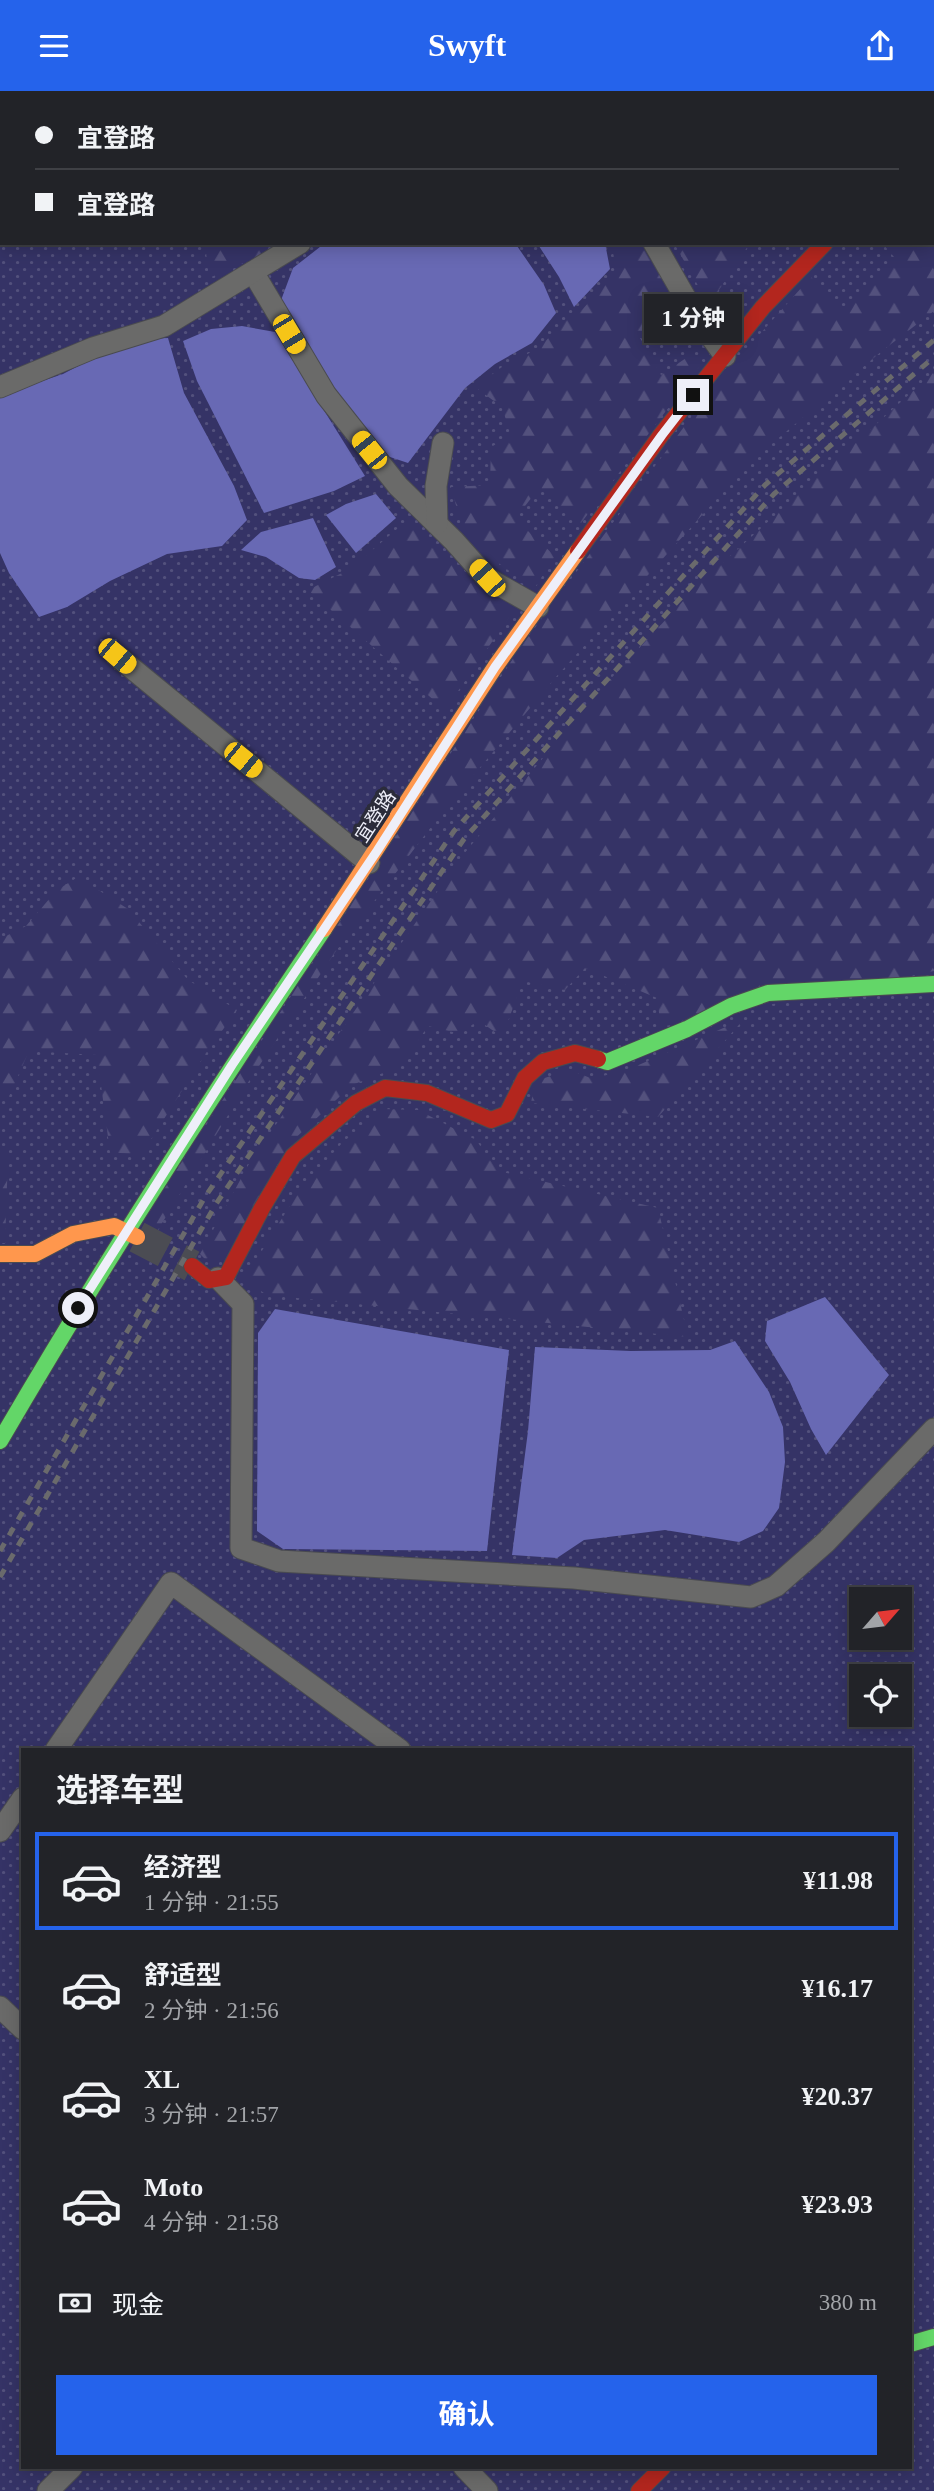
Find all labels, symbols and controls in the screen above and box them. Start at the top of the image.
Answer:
icon: menu [35,27,73,65]
text: Swyft [428,27,506,63]
icon: share [861,27,899,65]
text: 宜登路 [77,124,155,153]
text: 宜登路 [77,191,155,220]
callout: 1 分钟 [644,293,742,343]
text: 1 分钟 [661,306,725,331]
car [270,311,309,357]
route end [677,379,709,411]
car [348,427,391,473]
car [466,555,509,601]
car [95,634,140,678]
car [221,739,266,781]
street label: 宜登路 [351,787,400,846]
route start [62,1292,94,1324]
north arrow [849,1587,912,1650]
map controls [849,1587,912,1727]
button: locate [849,1664,912,1727]
text: 选择车型 [56,1772,184,1808]
icon: car [60,1850,123,1913]
text: 经济型 [144,1853,222,1882]
text: ¥11.98 [803,1866,873,1895]
text: 1 分钟 · 21:55 [144,1890,279,1915]
icon: car [60,1958,123,2021]
text: 舒适型 [144,1961,222,1990]
text: ¥16.17 [802,1974,873,2003]
text: 2 分钟 · 21:56 [144,1998,279,2023]
text: XL [144,2065,180,2094]
icon: car [60,2066,123,2129]
text: ¥20.37 [802,2082,873,2111]
text: 3 分钟 · 21:57 [144,2102,279,2127]
text: Moto [144,2173,203,2202]
icon: car [60,2174,123,2237]
text: ¥23.93 [802,2190,873,2219]
text: 4 分钟 · 21:58 [144,2210,279,2235]
icon: cash [56,2284,94,2322]
text: 380 m [819,2290,877,2315]
text: 现金 [112,2291,164,2320]
button: 确认 [56,2375,877,2455]

